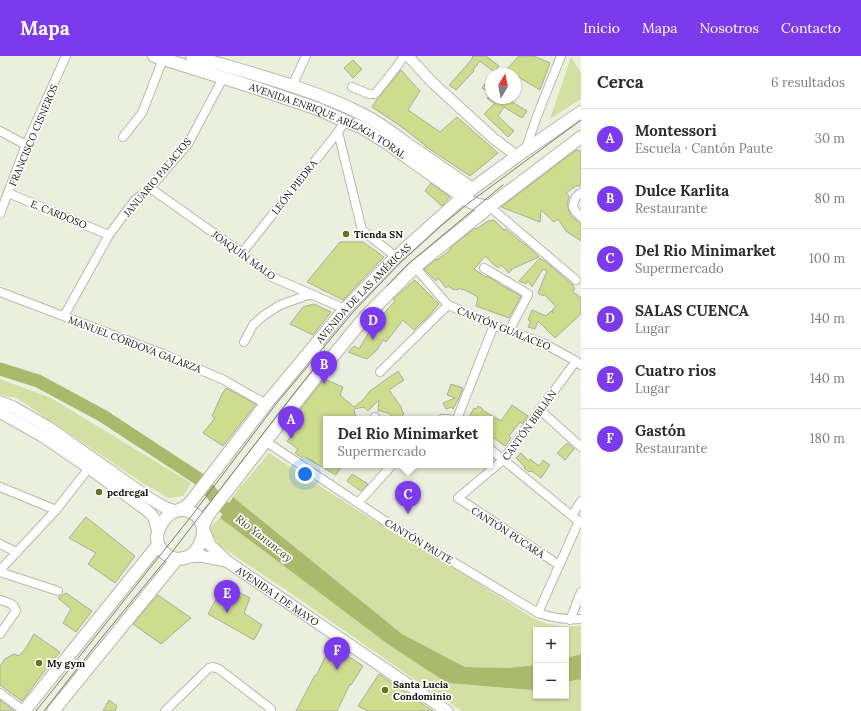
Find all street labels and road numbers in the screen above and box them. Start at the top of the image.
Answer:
street label: AVENIDA ENRIQUE ARÍZAGA TORAL [247,80,409,162]
street label: FRANCISCO CISNEROS [6,82,61,188]
street label: JANUARIO PALACIOS [120,135,194,220]
street label: LEÓN PIEDRA [269,157,320,217]
street label: E. CARDOSO [29,197,89,232]
street label: JOAQUÍN MALO [208,227,278,283]
street label: AVENIDA DE LAS AMÉRICAS [314,242,414,346]
street label: CANTÓN GUALACEO [455,304,553,353]
street label: MANUEL CÓRDOVA GALARZA [67,313,204,376]
street label: CANTÓN BIBLIÁN [499,387,560,463]
street label: CANTÓN PUCARÁ [469,504,548,561]
street label: CANTÓN PAUTE [382,516,455,567]
street label: AVENIDA 1 DE MAYO [233,563,321,629]

